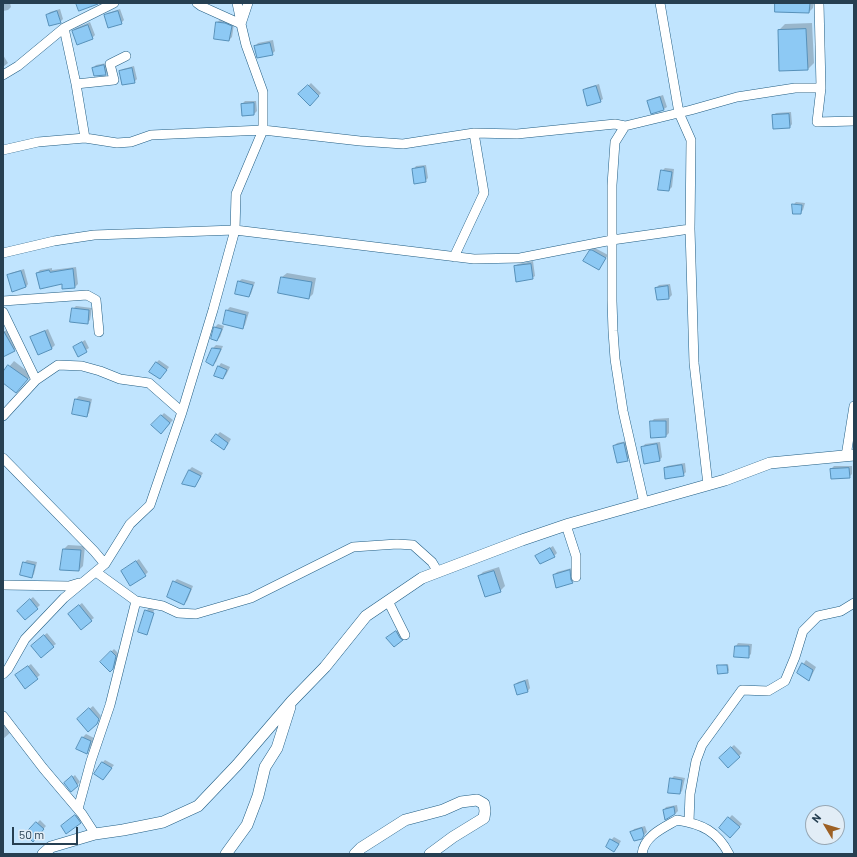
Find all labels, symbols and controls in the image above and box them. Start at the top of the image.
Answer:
north arrow [805,805,845,845]
text: N [809,811,823,825]
scale bar [14,819,80,845]
text: 50 m [19,827,44,841]

